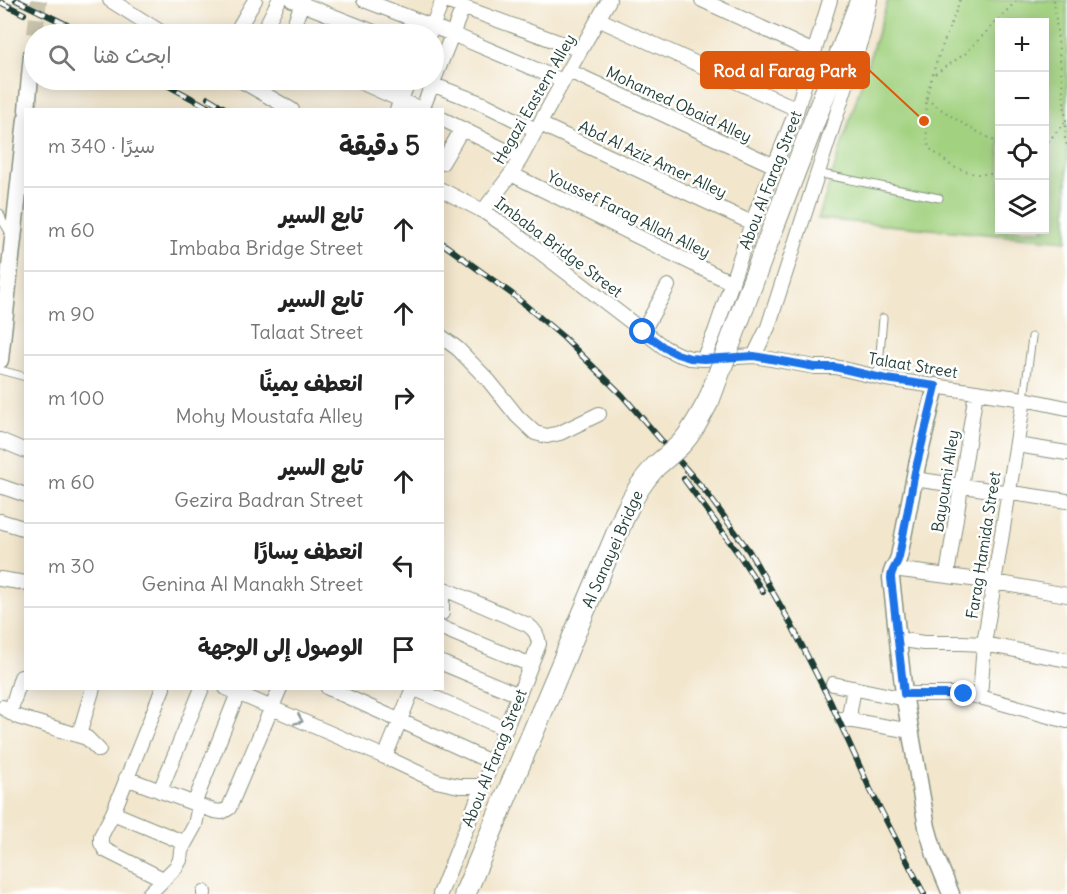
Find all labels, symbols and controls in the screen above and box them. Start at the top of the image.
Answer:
map controls [995,18,1049,234]
button: + [995,18,1049,72]
search box [24,24,444,90]
street label: Hegazi Eastern Alley [489,30,579,168]
icon: search [45,41,78,74]
text: ابحث هنا [93,41,172,69]
callout: Rod al Farag Park [701,52,869,88]
text: Rod al Farag Park [713,59,857,82]
street label: Mohamed Obaid Alley [603,61,755,147]
button: − [995,72,1049,126]
street label: Abou Al Farag Street [734,107,806,252]
street label: Abd Al Aziz Amer Alley [576,116,730,202]
button: locate [995,126,1049,180]
text: 5 دقيقة [339,129,420,162]
text: سيرًا · 340 m [48,133,155,158]
street label: Youssef Farag Allah Alley [544,166,714,262]
button: layers [995,180,1049,234]
street label: Imbaba Bridge Street [491,192,627,302]
text: تابع السير [279,201,363,229]
icon: ahead [387,213,420,246]
text: 60 m [48,217,95,242]
text: Imbaba Bridge Street [170,235,363,260]
text: تابع السير [279,285,363,313]
icon: ahead [387,297,420,330]
text: 90 m [48,301,95,326]
route start [629,318,655,344]
text: Talaat Street [250,319,363,344]
street label: Talaat Street [867,348,960,382]
text: انعطف يمينًا [260,369,363,397]
icon: right [387,381,420,414]
text: 100 m [48,385,105,410]
text: Mohy Moustafa Alley [176,403,363,428]
street label: Bayoumi Alley [927,428,963,534]
text: تابع السير [279,453,363,481]
icon: ahead [387,465,420,498]
text: 60 m [48,469,95,494]
street label: Farag Hamida Street [961,469,1005,620]
text: Gezira Badran Street [174,487,363,512]
street label: Al Sanayei Bridge [577,487,647,611]
text: انعطف يسارًا [254,537,363,565]
icon: left [387,549,420,582]
text: 30 m [48,553,95,578]
text: Genina Al Manakh Street [142,571,363,596]
text: الوصول إلى الوجهة [198,633,363,661]
icon: arrive [387,633,420,666]
route end [950,680,976,706]
street label: Abou Al Farag Street [457,685,531,830]
one-way arrow [293,713,304,725]

